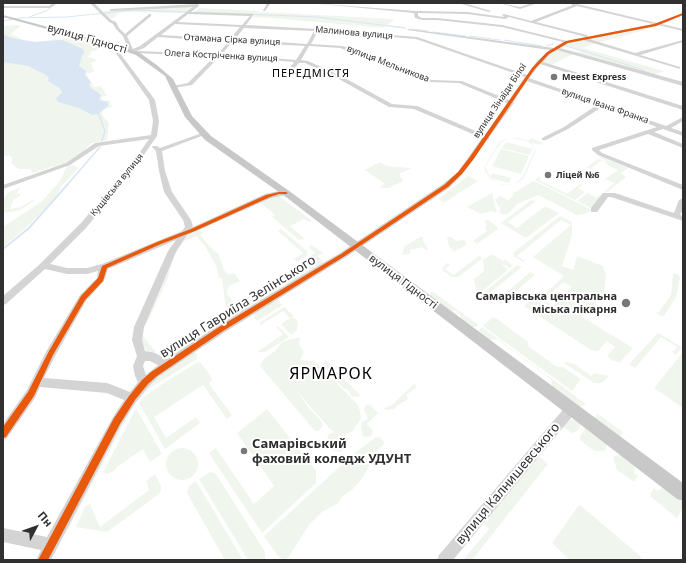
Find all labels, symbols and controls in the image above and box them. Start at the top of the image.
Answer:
street label: вулиця Гідності [46,21,128,57]
street label: Малинова вулиця [315,24,393,42]
street label: Отамана Сірка вулиця [183,32,281,48]
street label: вулиця Мельникова [345,43,431,85]
street label: Олега Костріченка вулиця [164,48,278,64]
street label: вулиця Зінаїди Білої [471,62,529,140]
district label: ПЕРЕДМІСТЯ [272,67,350,81]
marker: Meest Express [549,72,559,82]
place label: Meest Express [562,72,626,82]
street label: вулиця Івана Франка [560,86,650,126]
street label: Кущівська вулиця [88,151,146,219]
marker: Ліцей №6 [543,170,553,180]
place label: Ліцей №6 [556,170,599,180]
street label: вулиця Гідності [366,252,440,312]
street label: вулиця Гавриїла Зелінського [157,253,319,361]
place label: Самарівська центральна міська лікарня [475,290,617,316]
marker: Самарівська центральна міська лікарня [620,297,632,309]
district label: ЯРМАРОК [289,364,373,384]
street label: вулиця Калнишевського [453,420,563,548]
place label: Самарівський фаховий коледж УДУНТ [252,436,411,467]
marker: Самарівський фаховий коледж УДУНТ [239,446,249,456]
north arrow [16,507,56,547]
text: Пн [35,508,56,530]

